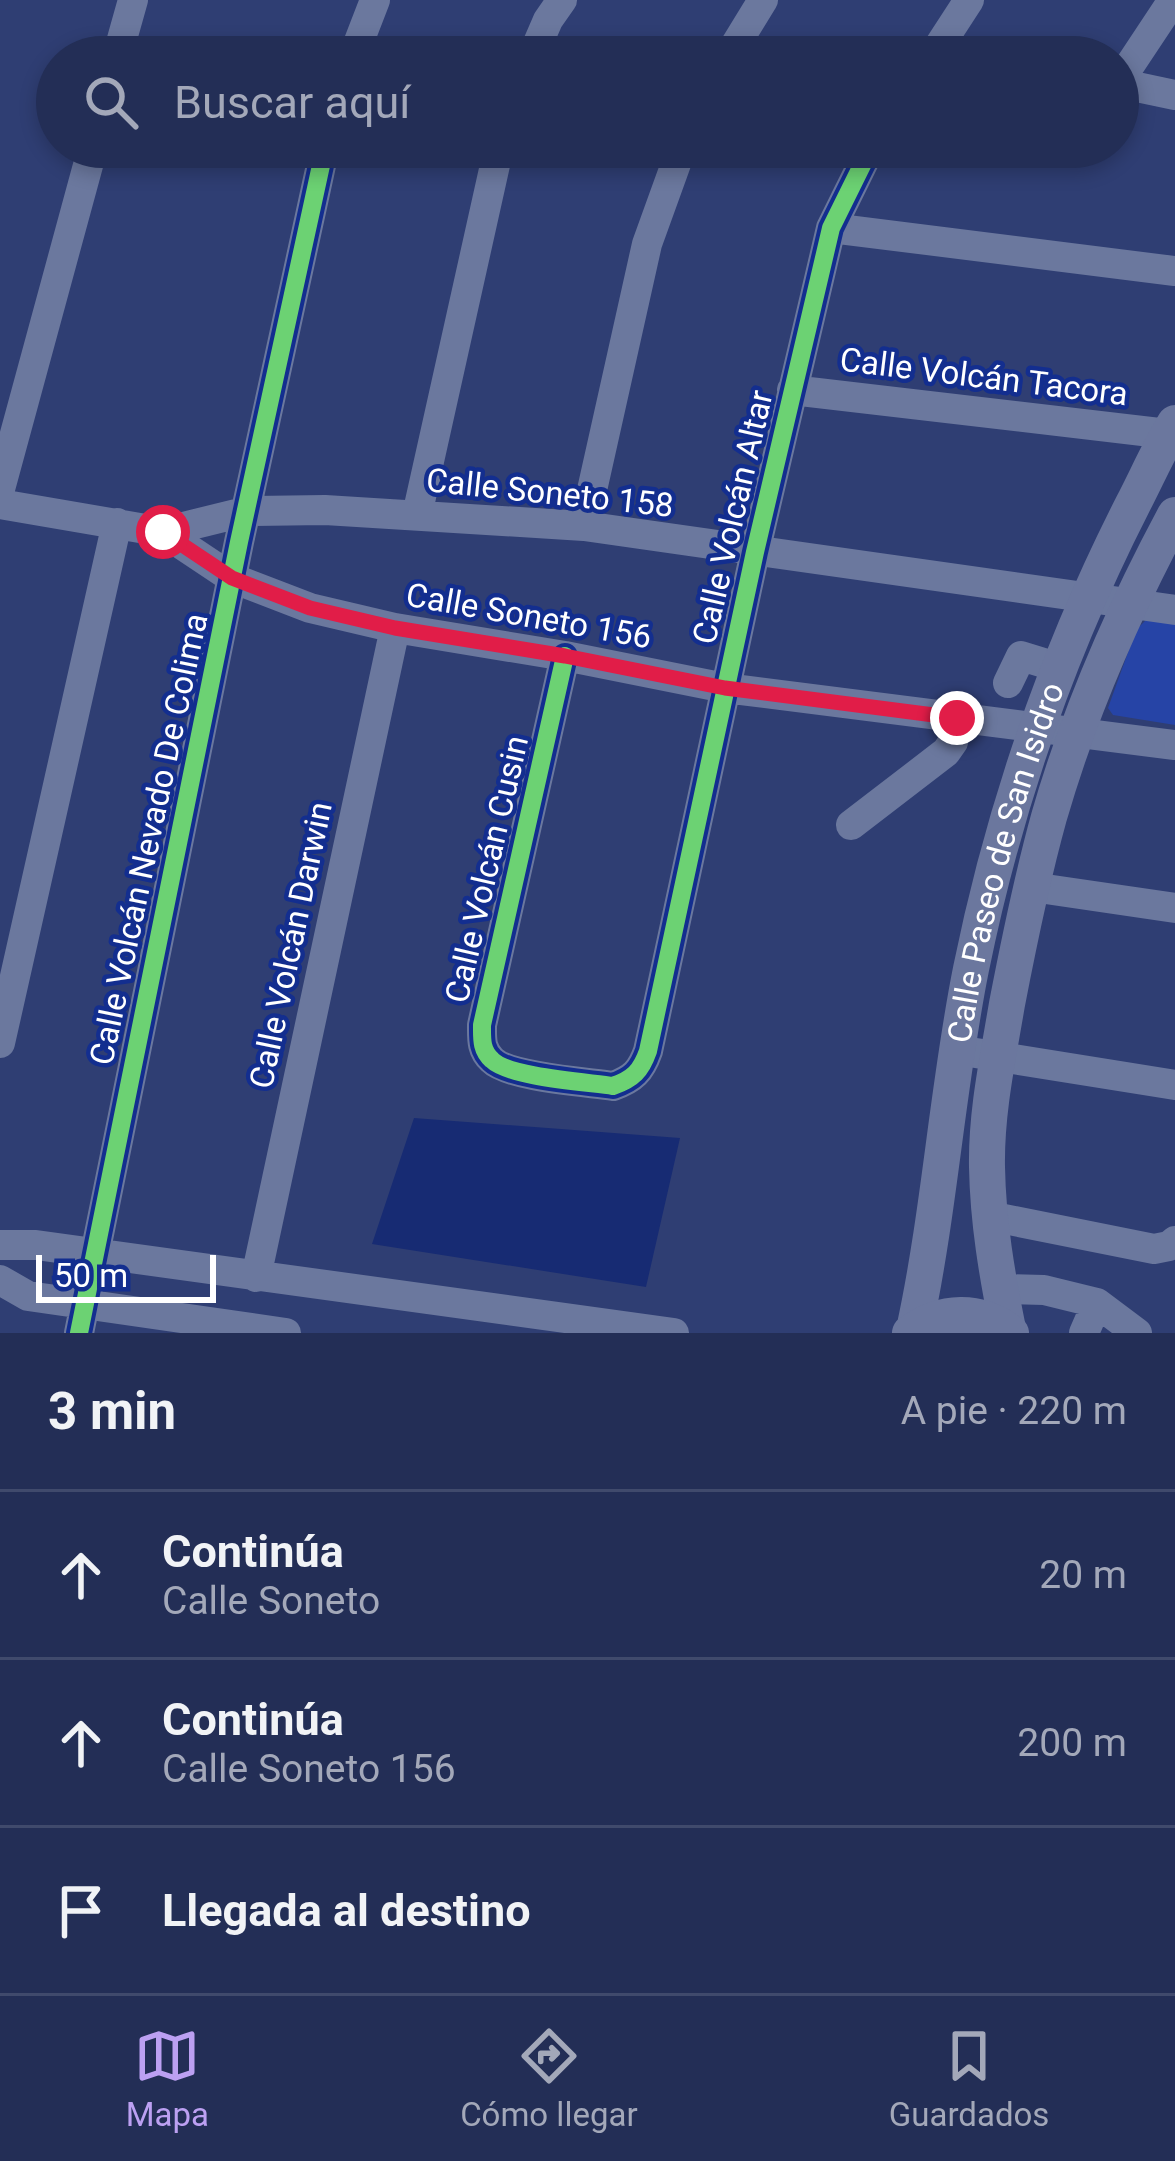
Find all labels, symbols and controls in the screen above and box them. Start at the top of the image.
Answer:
search box [36,36,1139,168]
icon: search [78,69,144,135]
text: Buscar aquí [174,76,411,129]
street label: Calle Volcán Tacora [838,339,1130,414]
street label: Calle Volcán Altar [684,386,781,648]
street label: Calle Soneto 158 [424,460,676,525]
route start [136,505,190,559]
street label: Calle Soneto 156 [403,575,655,656]
street label: Calle Volcán Nevado De Colima [82,610,215,1068]
street label: Calle Paseo de San Isidro [939,677,1072,1046]
route end [930,691,984,745]
street label: Calle Volcán Cusin [437,732,536,1006]
street label: Calle Volcán Darwin [241,798,340,1092]
scale bar [36,1249,216,1302]
text: 50 m [54,1256,128,1295]
text: 3 min [48,1382,176,1441]
text: A pie · 220 m [901,1388,1127,1434]
text: Continúa [162,1525,344,1578]
icon: ahead [48,1542,114,1608]
text: 20 m [1039,1552,1127,1598]
text: Calle Soneto [162,1578,380,1624]
text: Continúa [162,1693,344,1746]
icon: ahead [48,1710,114,1776]
text: 200 m [1017,1720,1127,1766]
text: Calle Soneto 156 [162,1746,456,1792]
icon: arrive [48,1878,114,1944]
text: Llegada al destino [162,1884,531,1937]
tab: Mapa [126,2023,209,2134]
tab: Cómo llegar [460,2023,638,2134]
tab: Guardados [889,2023,1049,2134]

